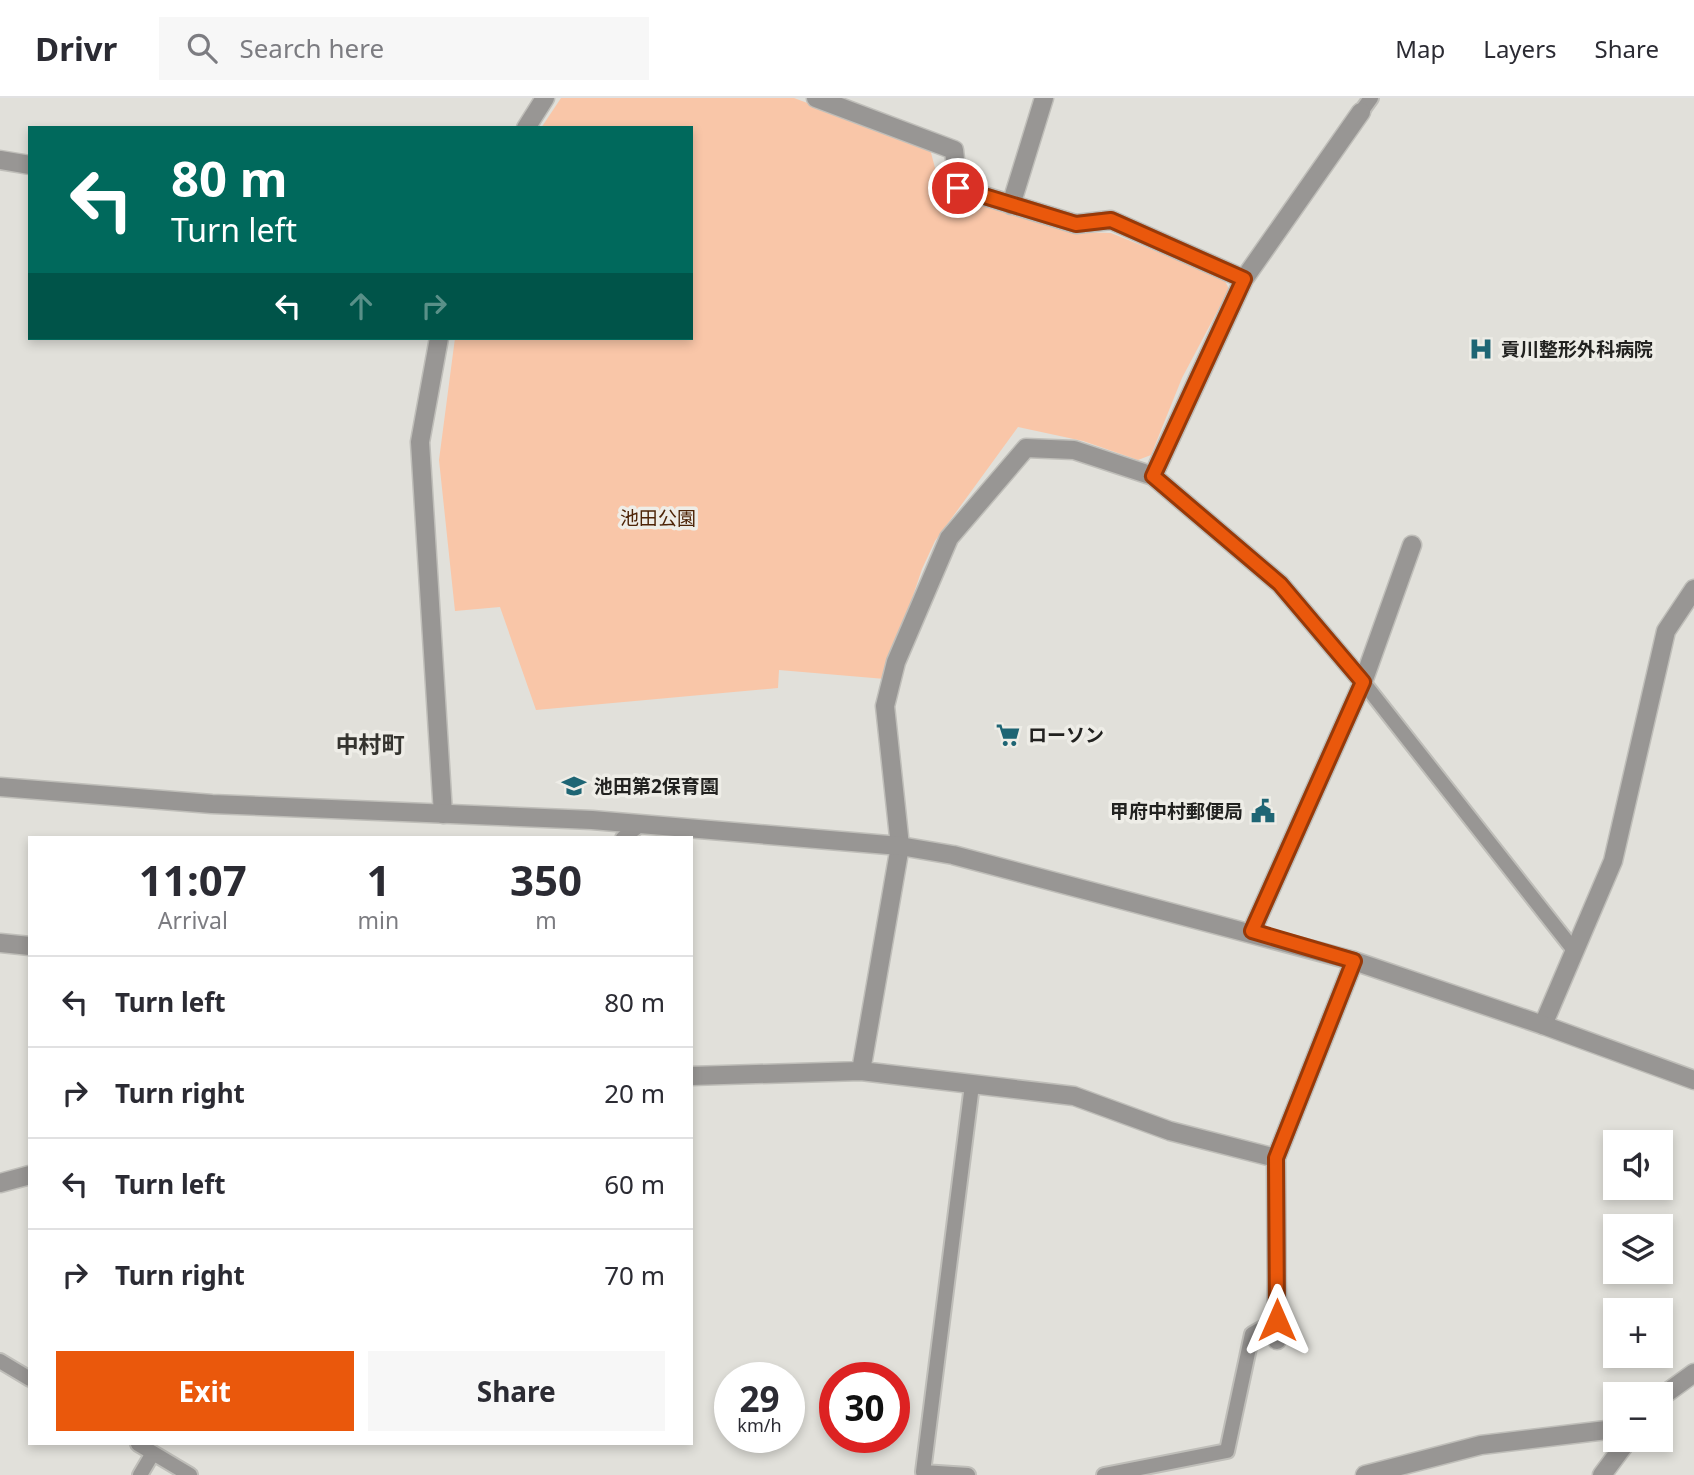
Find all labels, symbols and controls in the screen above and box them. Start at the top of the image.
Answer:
search box [159,17,649,80]
text: Drivr [35,26,117,71]
icon: search [183,29,221,67]
text: Search here [239,30,384,66]
text: Map [1395,32,1445,65]
text: Layers [1483,32,1557,65]
text: Share [1595,32,1659,65]
text: 80 m [171,145,288,211]
icon: left [56,154,147,245]
pin [928,158,988,218]
icon: arrive [939,169,977,207]
text: Turn left [171,208,297,251]
icon: left [269,287,307,325]
icon: ahead [342,287,380,325]
icon: right [415,287,453,325]
hospital icon: 貢川整形外科病院 [1467,335,1495,363]
place label: 貢川整形外科病院 [1501,336,1653,362]
park label: 池田公園 [620,505,696,531]
supermarket icon: ローソン [994,721,1022,749]
place label: ローソン [1028,722,1104,748]
district label: 中村町 [336,728,405,760]
school or university icon: 池田第2保育園 [560,772,588,800]
place label: 池田第2保育園 [594,773,719,799]
public building icon: 甲府中村郵便局 [1249,797,1277,825]
place label: 甲府中村郵便局 [1110,798,1243,824]
text: 11:07 [139,851,247,908]
text: 1 [366,851,390,908]
text: 350 [510,851,582,908]
text: Arrival [158,904,228,936]
text: min [358,904,399,936]
text: m [535,904,557,936]
icon: left [56,983,94,1021]
text: Turn left [115,984,226,1020]
text: 80 m [604,984,665,1020]
icon: right [56,1074,94,1112]
text: Turn right [115,1075,245,1111]
text: 20 m [604,1075,665,1111]
map controls [1603,1130,1673,1452]
button: sound [1603,1130,1673,1200]
icon: left [56,1165,94,1203]
text: Turn left [115,1166,226,1202]
text: 60 m [604,1166,665,1202]
button: layers [1603,1214,1673,1284]
icon: right [56,1256,94,1294]
text: Turn right [115,1257,245,1293]
text: 70 m [604,1257,665,1293]
position arrow [1240,1283,1314,1357]
button: + [1603,1298,1673,1368]
button: Exit [56,1351,354,1431]
button: Share [368,1351,665,1431]
speed limit sign: 30 [819,1362,910,1453]
text: 29 [739,1375,780,1422]
button: − [1603,1382,1673,1452]
text: km/h [737,1413,782,1437]

